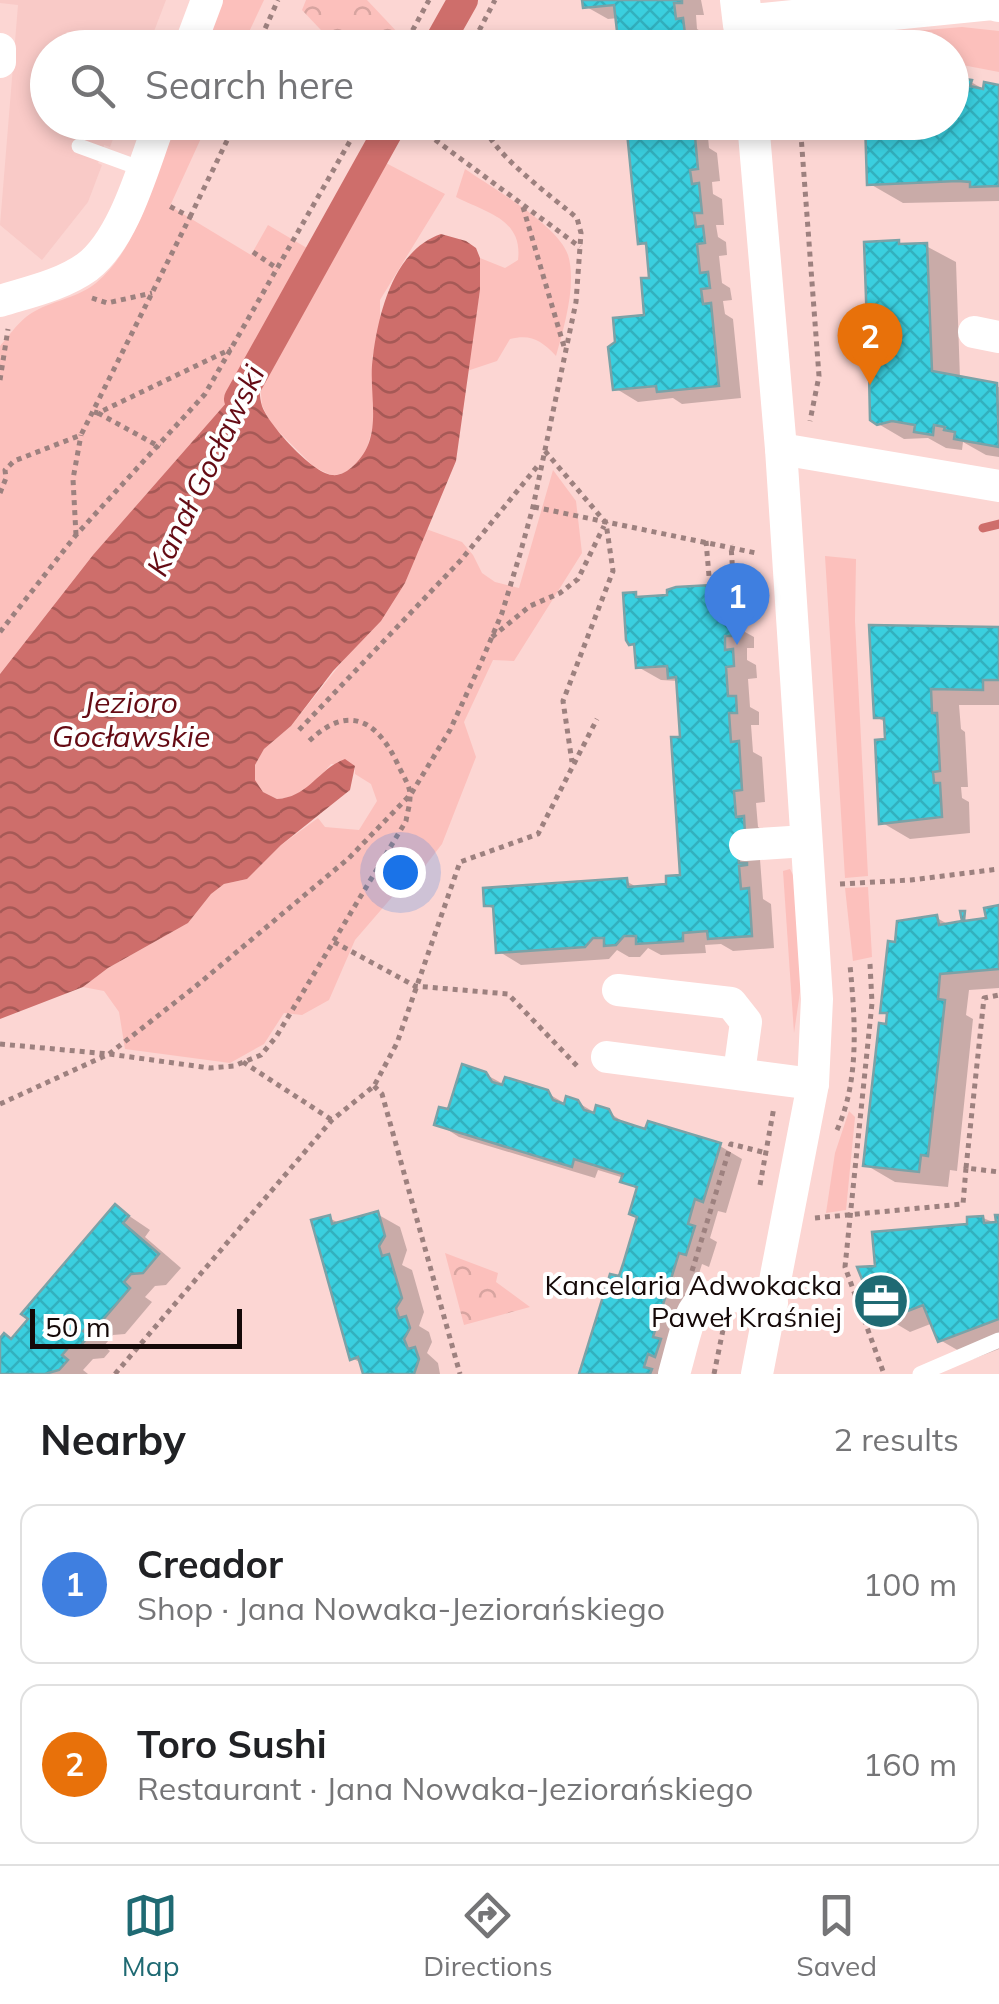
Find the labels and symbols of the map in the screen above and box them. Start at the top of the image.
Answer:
pin: 2 [838,302,902,385]
water label: Kanał Gocławski [138,358,273,582]
pin: 1 [704,562,770,645]
water label: Jezioro Gocławskie [52,683,210,755]
your location [375,847,426,898]
place label: Kancelaria Adwokacka Paweł Kraśniej [544,1267,842,1334]
office icon: Kancelaria Adwokacka Paweł Kraśniej [851,1271,911,1331]
scale bar [30,1304,242,1348]

